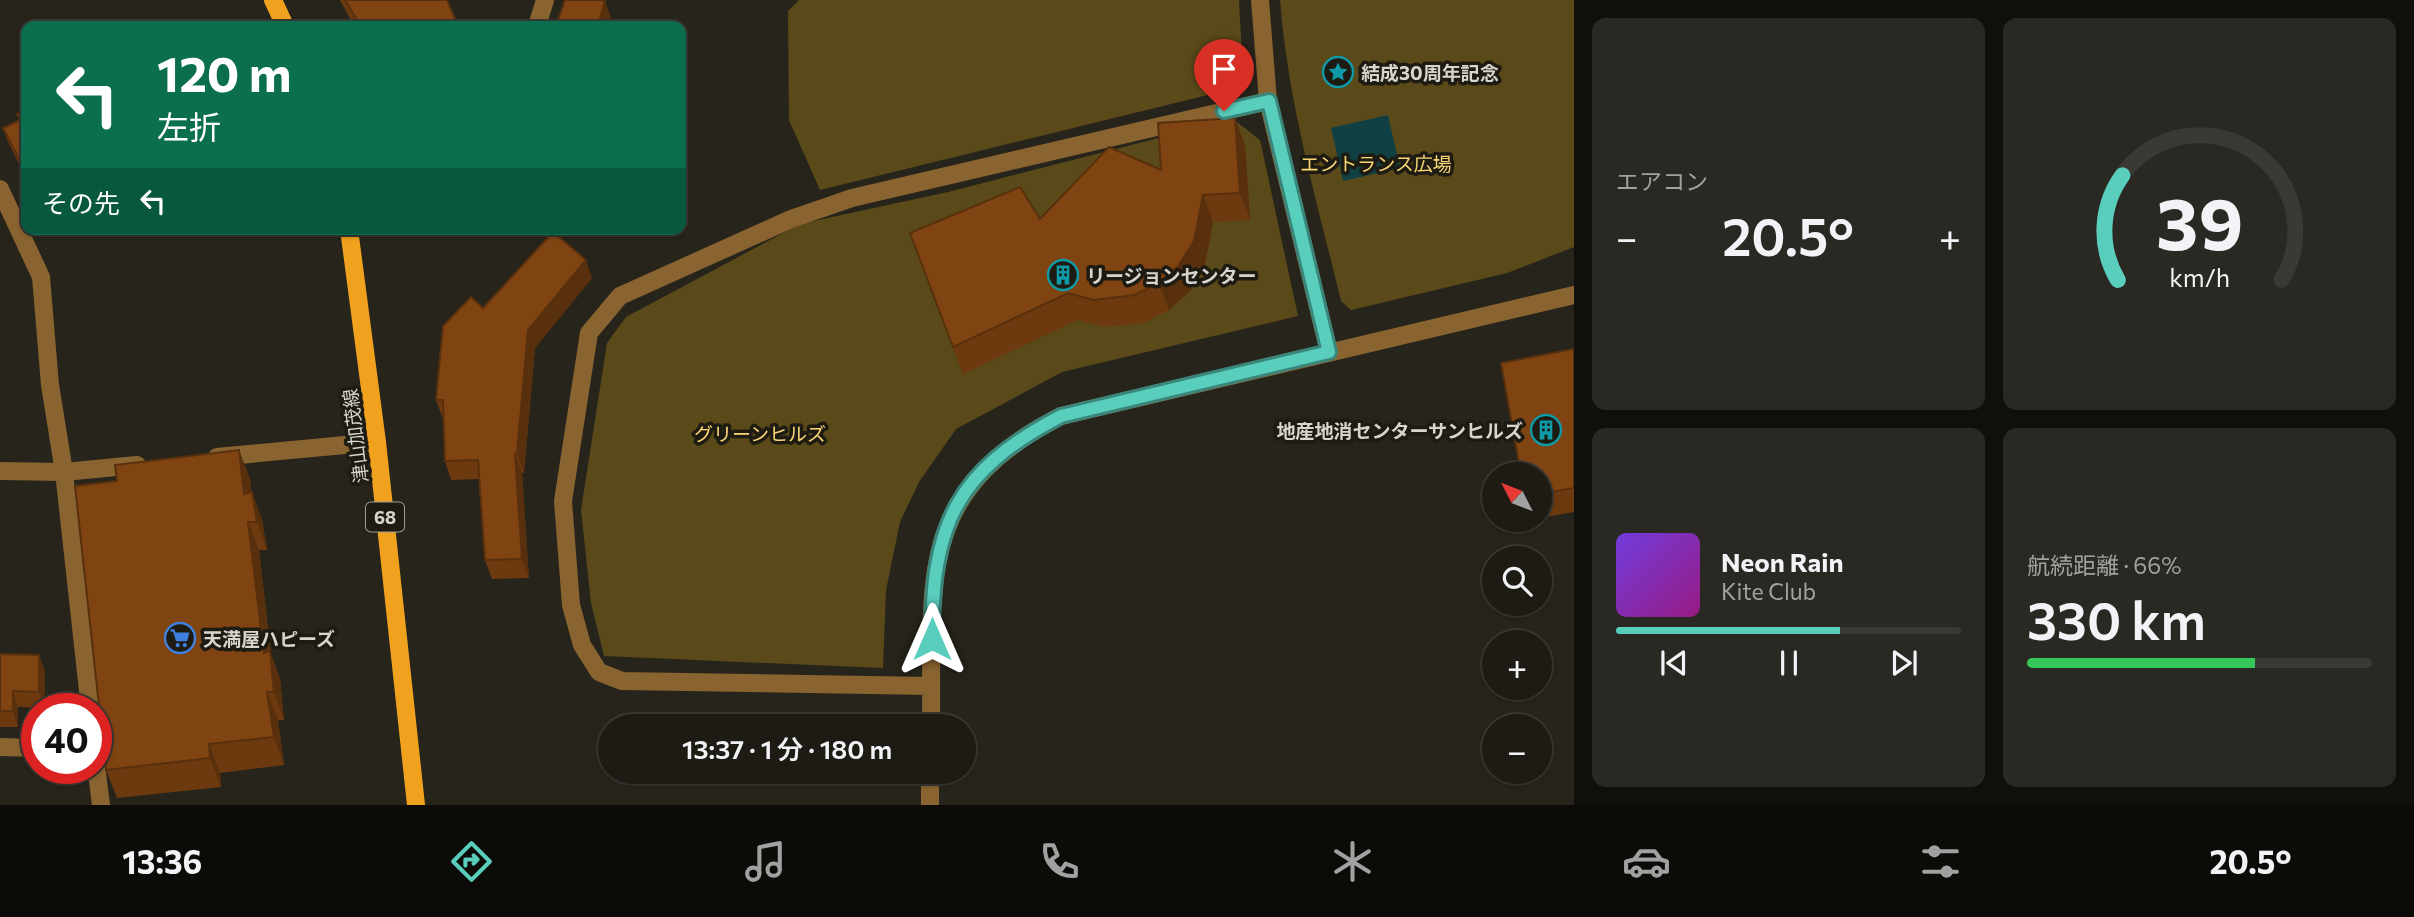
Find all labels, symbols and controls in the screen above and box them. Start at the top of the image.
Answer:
pin [1194,39,1254,111]
text: 120 m [157,42,291,102]
icon: left [42,49,133,140]
icon: arrive [1205,50,1243,88]
place icon: 結成30周年記念 [1321,55,1355,89]
place label: 結成30周年記念 [1361,61,1499,84]
text: 左折 [157,106,221,146]
park label: エントランス広場 [1300,152,1452,175]
text: エアコン [1616,167,1708,195]
text: 39 [2156,176,2243,265]
icon: left [134,182,172,220]
text: その先 [42,187,120,218]
text: 20.5° [1722,203,1854,267]
text: − [1616,213,1638,260]
text: + [1939,213,1961,260]
building icon: リージョンセンター [1046,258,1080,292]
text: km/h [2169,262,2230,292]
place label: リージョンセンター [1086,264,1257,287]
street label: 津山加茂線 [338,387,372,485]
building icon: 地産地消センターサンヒルズ [1529,413,1563,447]
place label: 地産地消センターサンヒルズ [1276,419,1523,442]
park label: グリーンヒルズ [694,422,826,445]
north arrow [1482,462,1552,532]
map controls [1482,462,1552,784]
road number: 68 [366,503,404,532]
button: search [1482,546,1552,616]
text: Neon Rain [1721,546,1844,577]
text: 航続距離 · 66% [2027,551,2181,579]
text: Kite Club [1721,577,1816,605]
text: 330 km [2027,587,2206,651]
position arrow [895,602,969,676]
supermarket icon: 天満屋ハピーズ [163,621,197,655]
place label: 天満屋ハピーズ [203,627,335,650]
button: + [1482,630,1552,700]
icon: previous [1655,644,1693,682]
icon: pause [1770,644,1808,682]
icon: next [1885,644,1923,682]
speed limit sign: 40 [21,693,112,784]
button: − [1482,714,1552,784]
text: 13:37 · 1 分 · 180 m [682,733,892,764]
icon: directions [447,837,496,886]
icon: music [741,837,790,886]
icon: phone [1035,837,1084,886]
icon: climate [1328,837,1377,886]
icon: car [1622,837,1671,886]
icon: filters [1916,837,1965,886]
text: 13:36 [122,841,202,881]
text: 20.5° [2209,841,2292,881]

